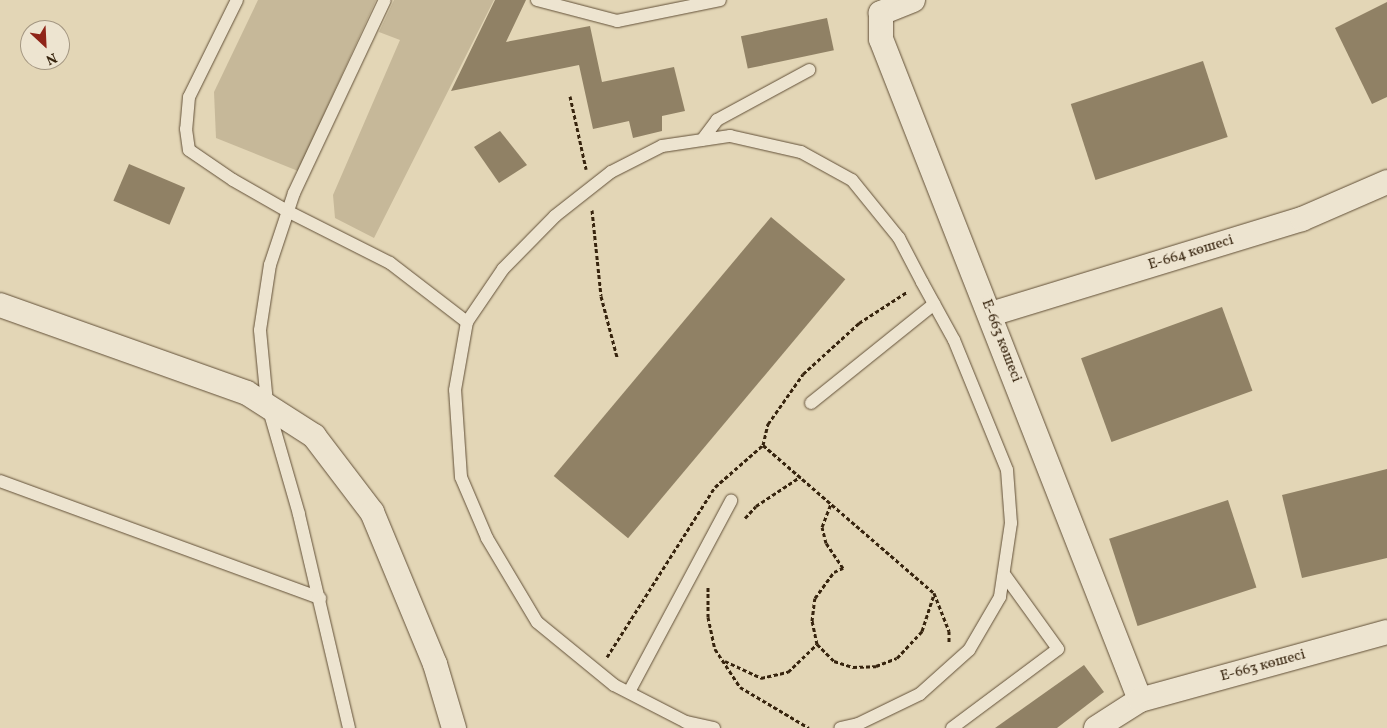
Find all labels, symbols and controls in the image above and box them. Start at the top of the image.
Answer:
north arrow [20,20,70,70]
text: N [43,47,60,69]
street label: Е-664 көшесі [1146,231,1236,275]
street label: Е-663 көшесі [977,297,1025,385]
street label: Е-663 көшесі [1218,646,1308,686]

